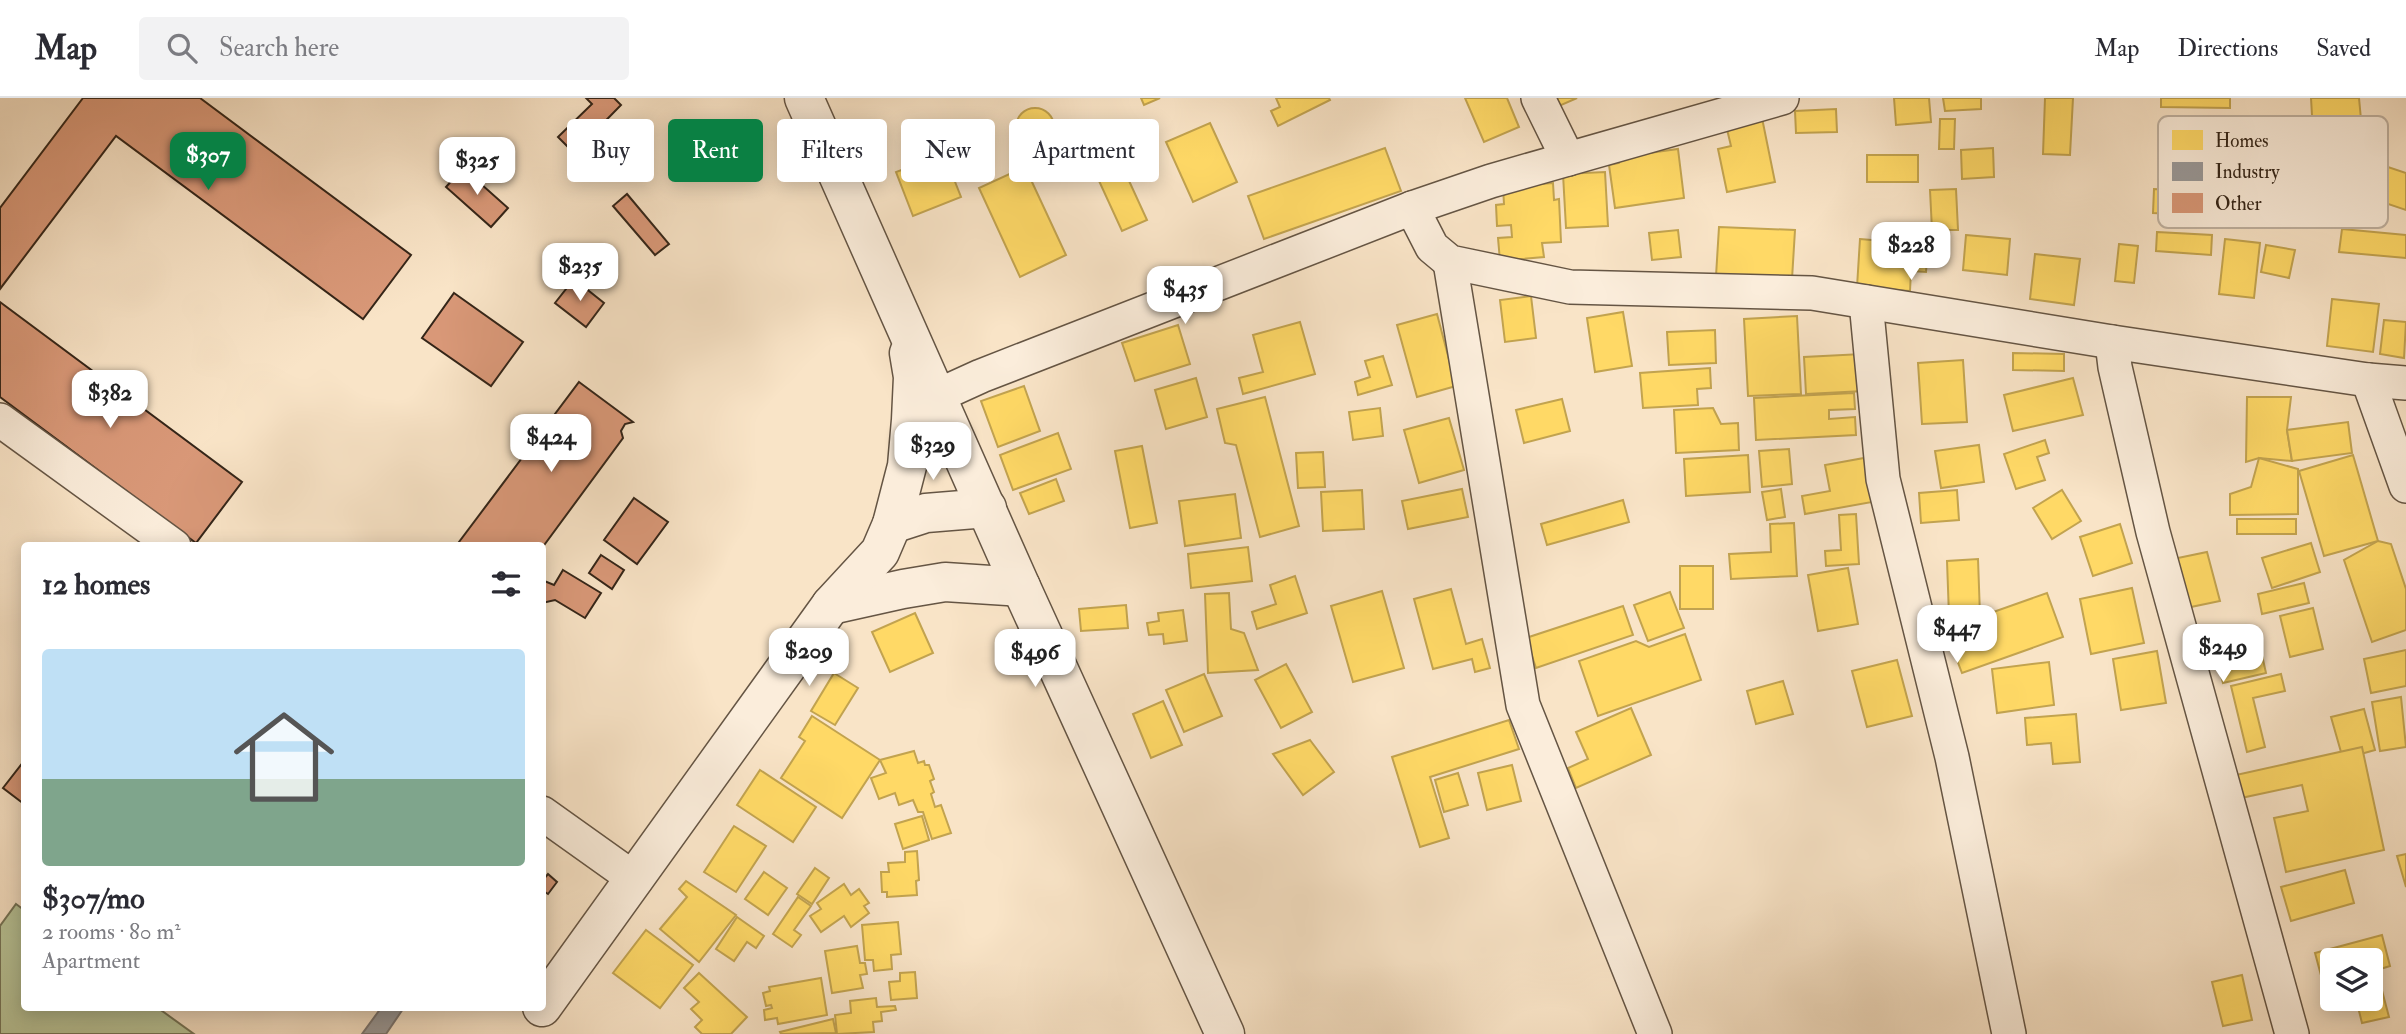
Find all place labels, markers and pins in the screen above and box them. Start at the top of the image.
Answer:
pin: $307 [167,132,249,192]
pin: $325 [436,138,518,197]
pin: $228 [1870,222,1952,282]
pin: $235 [539,244,621,303]
pin: $435 [1144,266,1226,326]
pin: $382 [69,370,151,430]
pin: $424 [510,414,592,474]
pin: $329 [892,422,974,482]
pin: $447 [1916,606,1998,665]
pin: $249 [2182,624,2264,684]
pin: $209 [768,628,850,688]
pin: $496 [994,630,1076,689]

